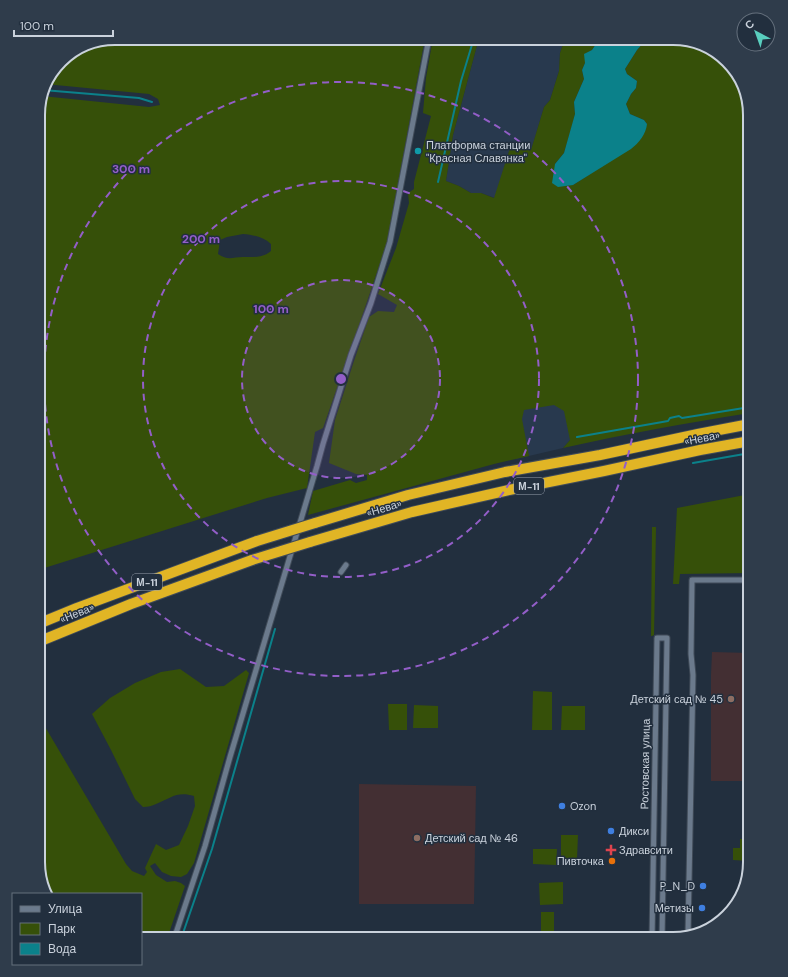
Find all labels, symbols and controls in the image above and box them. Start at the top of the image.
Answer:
scale bar [14,12,113,38]
north arrow [736,12,776,52]
text: С [742,17,757,32]
text: 100 m [20,18,54,34]
place label: Платформа станции "Красная Славянка" [426,138,530,165]
marker: Платформа станции "Красная Славянка" [413,146,423,156]
text: 300 m [112,161,150,177]
text: 200 m [182,231,220,247]
text: 100 m [253,301,289,317]
centre of rings [334,372,348,386]
street label: «Нева» [683,428,721,448]
road number: М-11 [514,478,544,494]
street label: «Нева» [365,496,403,520]
road number: М-11 [132,574,162,590]
street label: «Нева» [58,600,96,626]
place label: Детский сад № 45 [630,692,723,706]
marker: Детский сад № 45 [726,694,736,704]
street label: Ростовская улица [637,718,653,810]
place label: Ozon [570,799,596,813]
marker: Ozon [557,801,567,811]
place label: Дикси [619,824,649,838]
marker: Дикси [606,826,616,836]
place label: Детский сад № 46 [425,831,518,845]
marker: Детский сад № 46 [412,833,422,843]
place label: Здравсити [619,843,673,857]
marker: Здравсити [606,845,616,855]
place label: Пивточка [557,854,605,868]
marker: Пивточка [607,856,617,866]
place label: P_N_D [660,879,695,893]
marker: P_N_D [698,881,708,891]
legend [12,893,142,965]
text: Улица [48,901,82,917]
place label: Метизы [655,901,694,915]
marker: Метизы [697,903,707,913]
text: Парк [48,921,76,937]
text: Вода [48,941,76,957]

